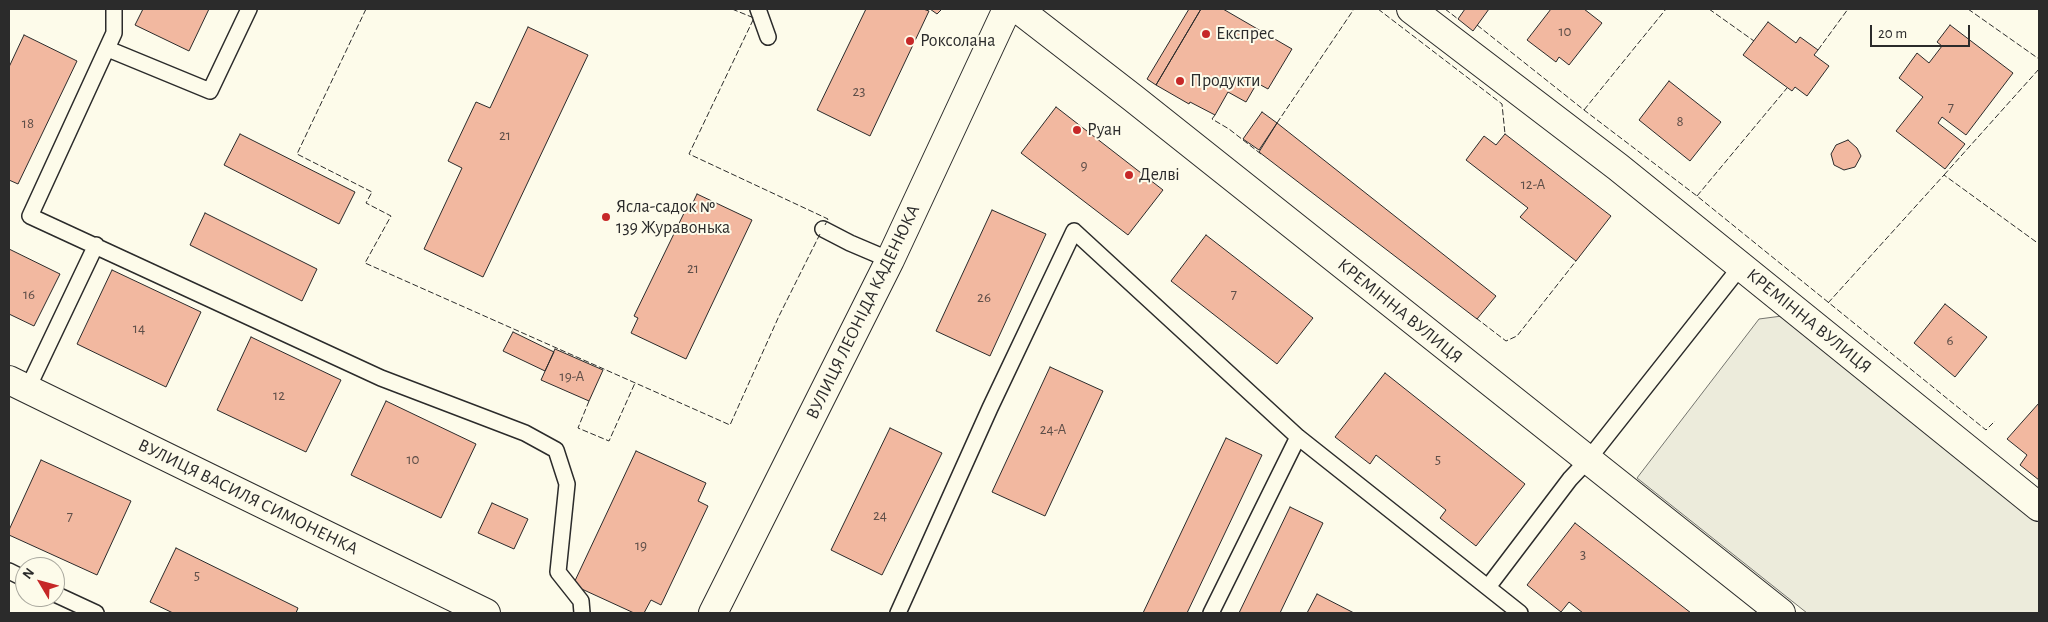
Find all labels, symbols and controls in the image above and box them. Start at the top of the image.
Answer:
scale bar [1873,15,1973,47]
house number: 10 [1558,22,1572,40]
place label: Експрес [1216,23,1274,45]
text: 20 m [1878,26,1907,41]
marker: Експрес [1200,28,1212,40]
place label: Роксолана [920,30,995,52]
marker: Роксолана [904,35,916,47]
place label: Продукти [1190,70,1260,92]
marker: Продукти [1174,75,1186,87]
house number: 23 [852,82,866,100]
house number: 7 [1948,98,1954,116]
house number: 8 [1676,112,1684,130]
house number: 18 [22,114,34,132]
place label: Руан [1087,119,1122,141]
marker: Руан [1071,124,1083,136]
house number: 21 [499,126,511,144]
house number: 9 [1080,156,1088,174]
place label: Делві [1139,164,1180,186]
marker: Делві [1123,169,1135,181]
house number: 12-А [1521,175,1545,193]
place label: Ясла-садок № 139 Журавонька [616,196,730,238]
street label: ВУЛИЦЯ ЛЕОНІДА КАДЕНЮКА [802,201,924,423]
marker: Ясла-садок № 139 Журавонька [600,211,612,223]
street label: КРЕМІННА ВУЛИЦЯ [1333,254,1467,368]
house number: 21 [687,259,699,277]
street label: КРЕМІННА ВУЛИЦЯ [1742,264,1876,378]
house number: 16 [23,285,35,303]
house number: 7 [1231,285,1237,303]
house number: 26 [977,288,991,306]
house number: 14 [133,319,145,337]
house number: 6 [1946,331,1954,349]
house number: 19-А [560,367,584,385]
house number: 12 [273,386,285,404]
house number: 24-А [1040,420,1066,438]
street label: ВУЛИЦЯ ВАСИЛЯ СИМОНЕНКА [134,434,362,560]
house number: 10 [406,450,420,468]
house number: 5 [1435,450,1441,468]
house number: 24 [873,506,887,524]
house number: 7 [67,507,73,525]
house number: 19 [635,536,647,554]
house number: 3 [1580,545,1586,563]
north arrow [15,557,65,607]
text: N [20,565,37,582]
house number: 5 [194,566,200,584]

